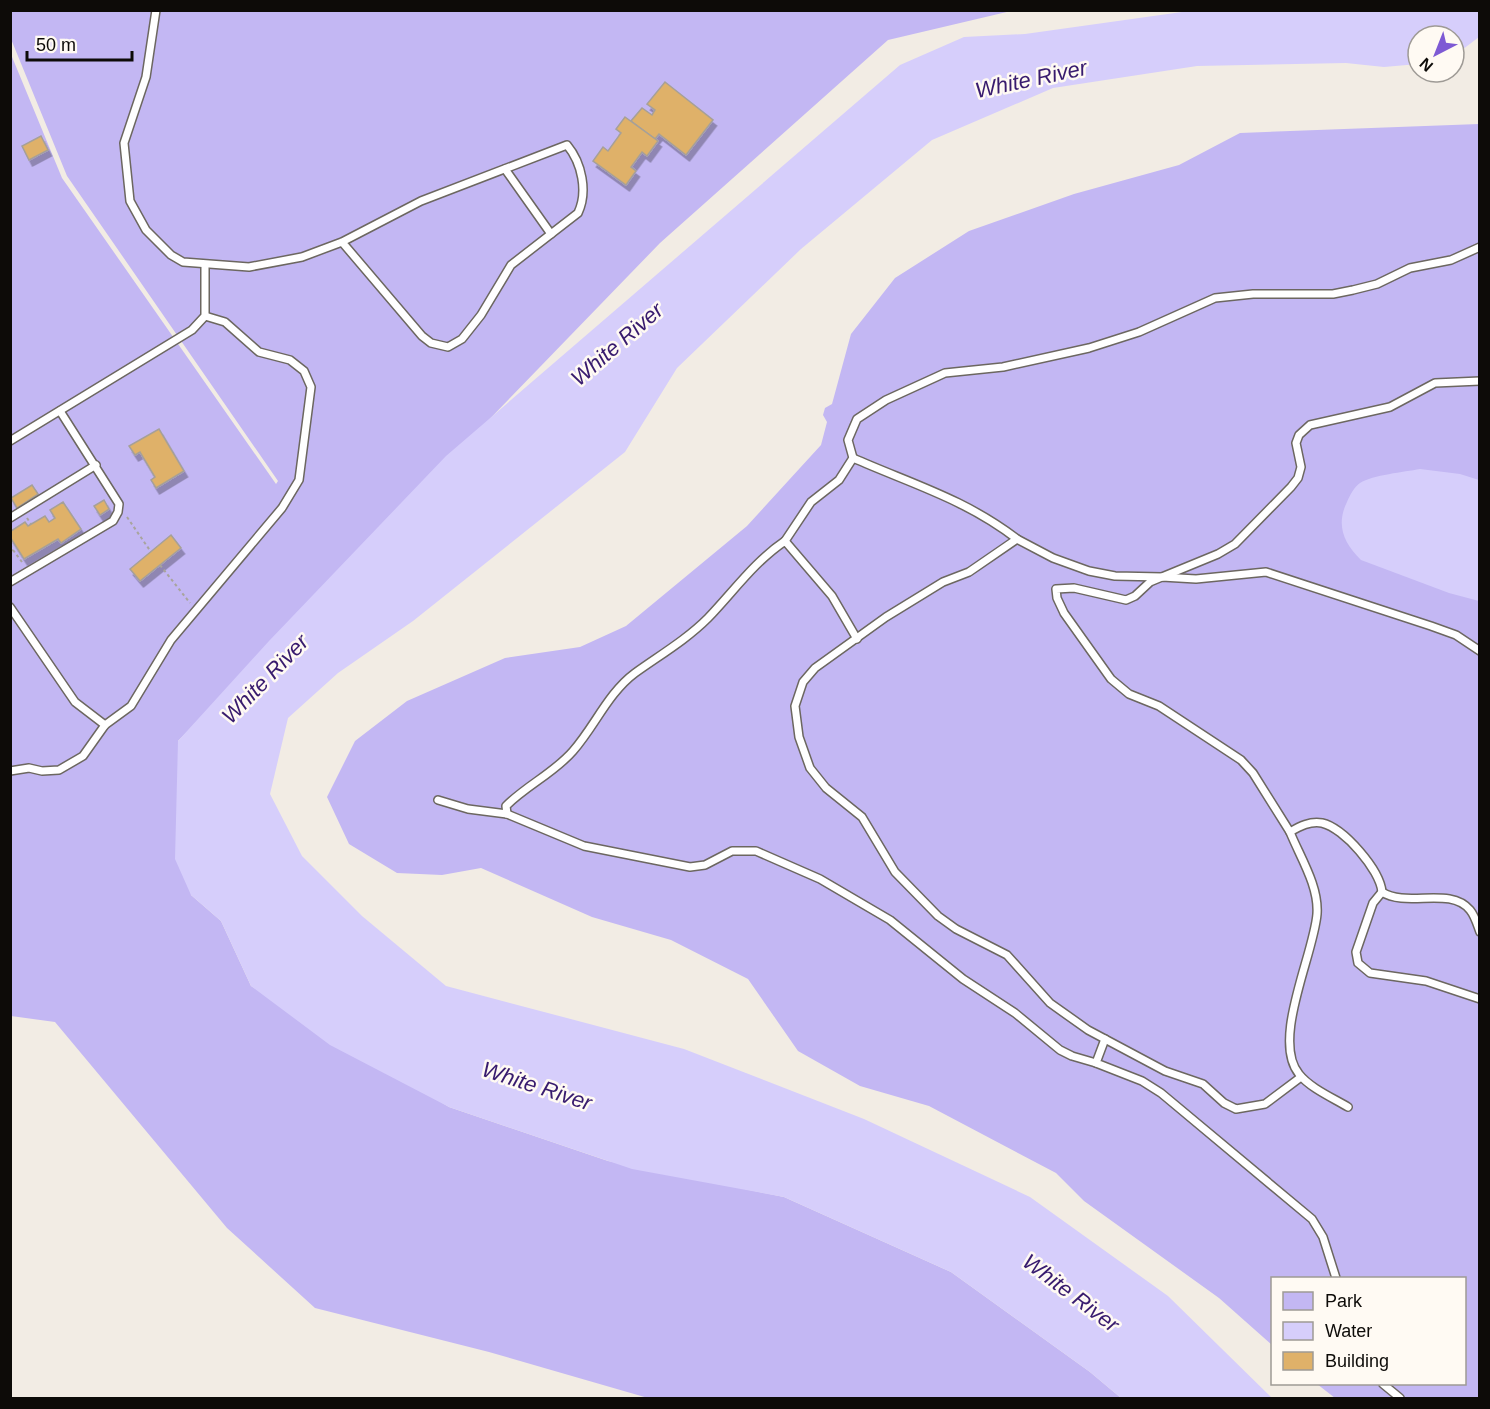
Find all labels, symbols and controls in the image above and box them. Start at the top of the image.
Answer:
scale bar [27,24,132,62]
north arrow [1406,24,1466,84]
text: 50 m [36,35,76,55]
water label: White River [973,55,1091,103]
text: N [1416,55,1436,75]
water label: White River [566,296,669,391]
water label: White River [217,628,315,729]
water label: White River [479,1057,597,1116]
water label: White River [1018,1249,1125,1338]
legend [1271,1277,1466,1385]
text: Park [1325,1291,1363,1311]
text: Water [1325,1321,1372,1341]
text: Building [1325,1351,1389,1371]

